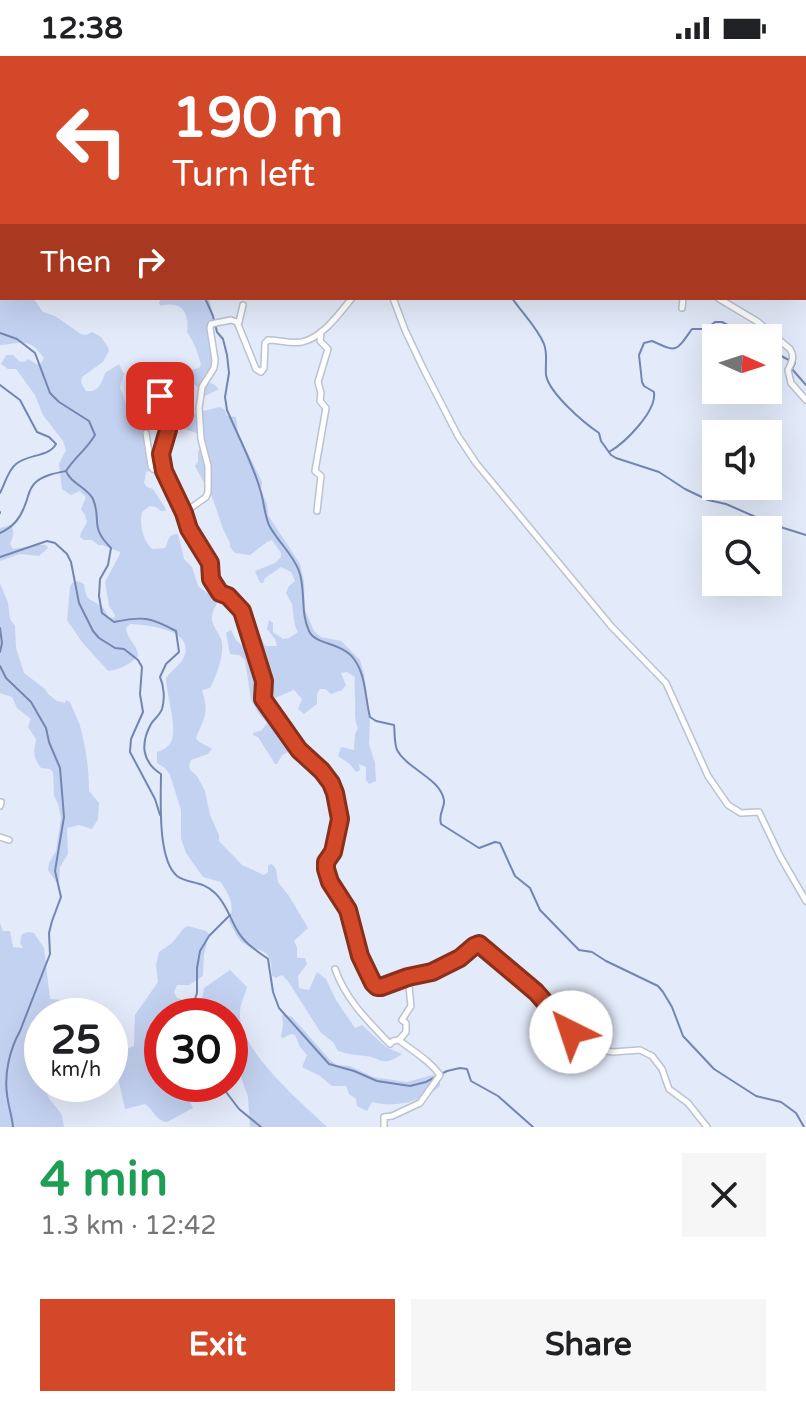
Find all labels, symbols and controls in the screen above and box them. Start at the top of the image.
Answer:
text: 12:38 [40,10,123,47]
text: 190 m [172,85,343,152]
icon: left [40,88,144,192]
text: Turn left [172,153,315,196]
icon: right [128,240,172,284]
text: Then [40,244,112,281]
north arrow [702,324,782,404]
map controls [702,324,782,596]
pin [126,362,194,430]
icon: arrive [138,374,182,418]
button: sound [702,420,782,500]
button: search [702,516,782,596]
position arrow [529,990,613,1074]
speed limit sign: 30 [144,998,248,1102]
text: 25 [51,1016,101,1064]
text: km/h [51,1058,101,1082]
text: 4 min [40,1151,168,1209]
button: close [682,1153,766,1237]
text: 1.3 km · 12:42 [40,1210,217,1241]
button: Exit [40,1299,395,1391]
button: Share [411,1299,766,1391]

